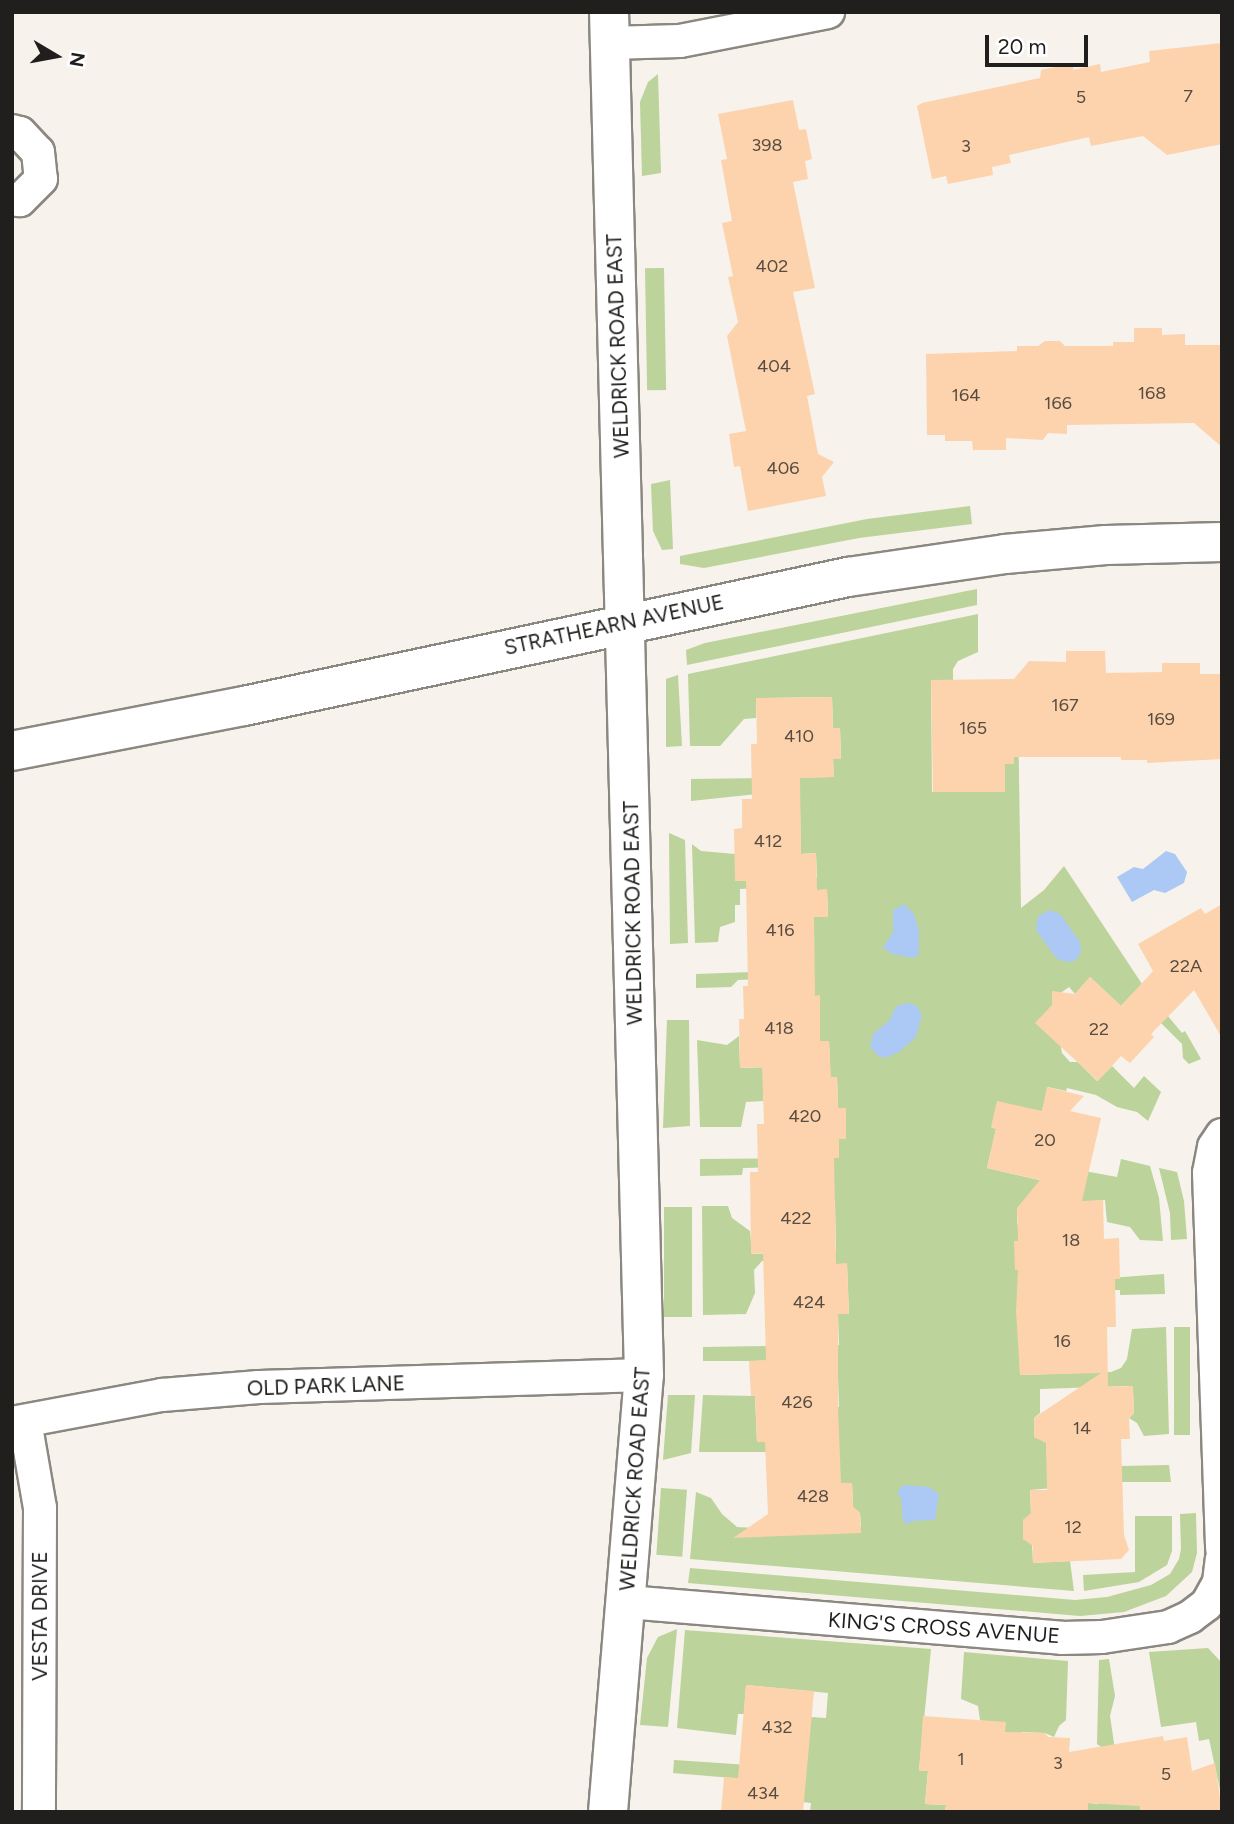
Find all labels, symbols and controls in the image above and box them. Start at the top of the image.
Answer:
north arrow [21,21,91,91]
scale bar [989,21,1092,65]
text: 20 m [998,34,1046,59]
text: N [65,51,90,69]
house number: 7 [1183,85,1193,107]
house number: 5 [1076,86,1086,108]
house number: 398 [751,134,783,156]
house number: 3 [961,135,971,157]
street label: WELDRICK ROAD EAST [601,233,635,459]
house number: 402 [756,255,788,277]
house number: 404 [757,355,791,377]
house number: 168 [1138,382,1166,404]
house number: 164 [952,384,980,406]
house number: 166 [1044,392,1072,414]
house number: 406 [767,457,799,479]
street label: STRATHEARN AVENUE [502,589,726,661]
house number: 167 [1051,694,1079,716]
house number: 169 [1147,708,1175,730]
house number: 165 [959,717,987,739]
house number: 410 [784,725,814,747]
street label: WELDRICK ROAD EAST [618,801,648,1025]
house number: 412 [754,830,782,852]
house number: 416 [766,919,794,941]
house number: 22A [1170,955,1202,977]
house number: 418 [764,1017,794,1039]
house number: 22 [1089,1018,1109,1040]
house number: 420 [789,1105,821,1127]
house number: 20 [1034,1129,1056,1151]
house number: 422 [780,1207,812,1229]
house number: 18 [1062,1229,1080,1251]
house number: 424 [793,1291,825,1313]
house number: 16 [1053,1330,1071,1352]
street label: WELDRICK ROAD EAST [615,1366,655,1592]
street label: OLD PARK LANE [247,1371,405,1401]
house number: 426 [781,1391,813,1413]
house number: 14 [1073,1417,1091,1439]
house number: 428 [797,1485,829,1507]
house number: 12 [1064,1516,1082,1538]
street label: VESTA DRIVE [27,1551,53,1681]
street label: KING'S CROSS AVENUE [827,1607,1061,1649]
house number: 432 [761,1716,793,1738]
house number: 1 [957,1748,965,1770]
house number: 3 [1053,1752,1063,1774]
house number: 5 [1161,1763,1171,1785]
house number: 434 [747,1782,779,1804]

